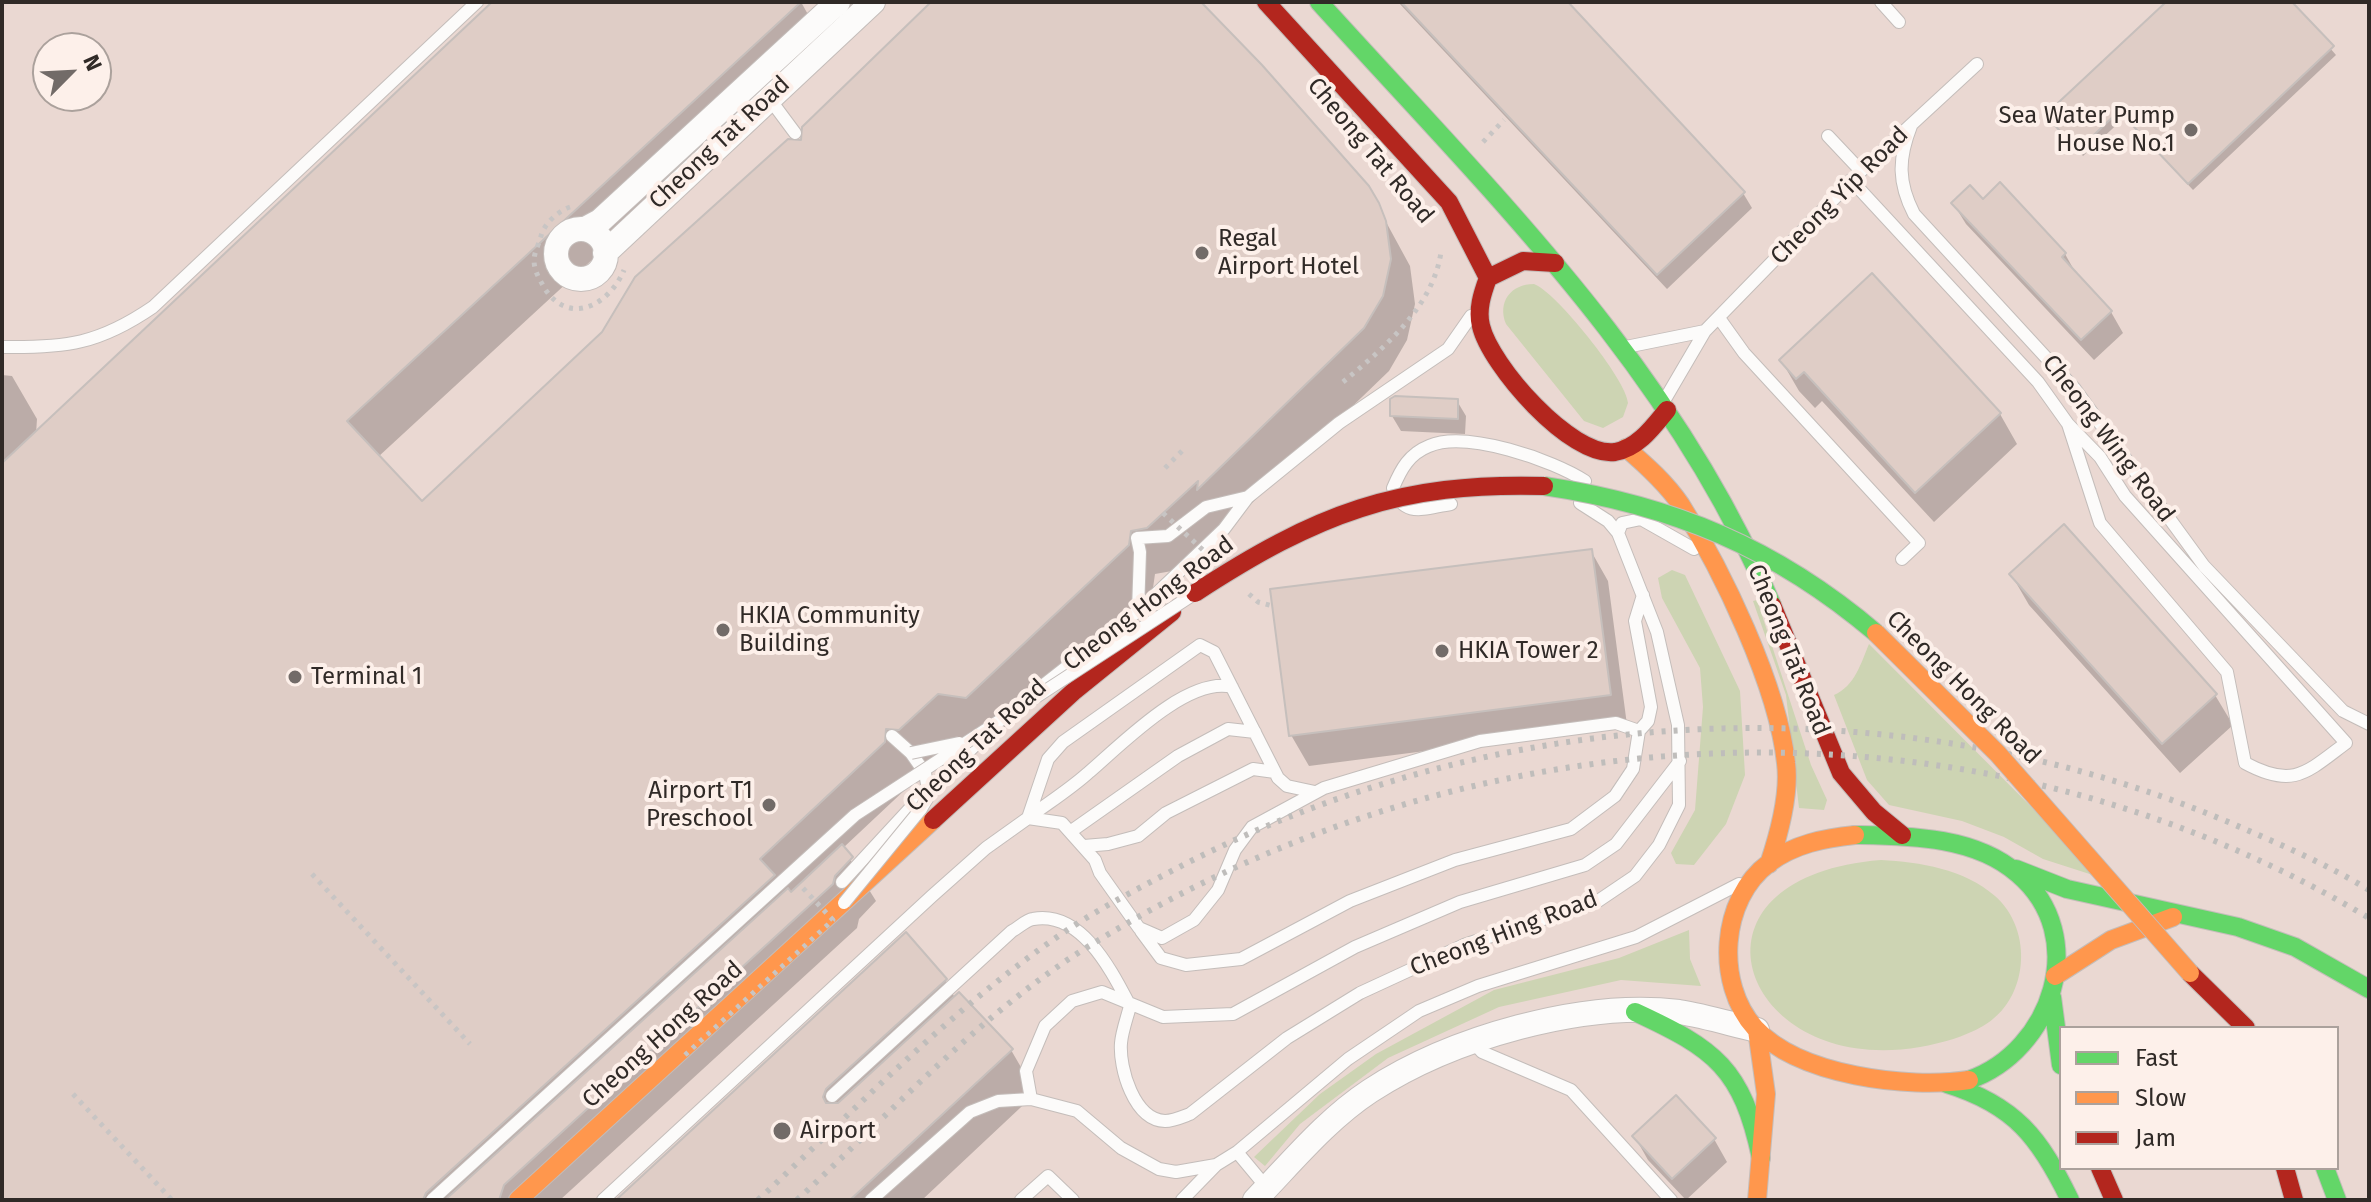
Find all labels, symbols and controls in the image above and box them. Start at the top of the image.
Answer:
north arrow [32,32,112,112]
text: N [77,51,108,75]
street label: Cheong Tat Road [644,70,796,216]
street label: Cheong Tat Road [1301,72,1439,230]
place label: Sea Water Pump House No.1 [1998,102,2175,158]
street label: Cheong Yip Road [1765,121,1915,271]
marker: Sea Water Pump House No.1 [2182,121,2200,139]
place label: Regal Airport Hotel [1218,225,1359,281]
marker: Regal Airport Hotel [1193,244,1211,262]
street label: Cheong Wing Road [2036,350,2180,528]
street label: Cheong Hong Road [1058,531,1240,677]
street label: Cheong Tat Road [1741,560,1835,740]
place label: HKIA Community Building [739,602,920,658]
street label: Cheong Hong Road [1880,605,2046,771]
marker: HKIA Community Building [714,621,732,639]
place label: HKIA Tower 2 [1458,637,1599,665]
marker: HKIA Tower 2 [1433,642,1451,660]
place label: Terminal 1 [311,663,422,691]
marker: Terminal 1 [286,668,304,686]
street label: Cheong Tat Road [901,673,1053,819]
place label: Airport T1 Preschool [646,777,753,833]
marker: Airport T1 Preschool [760,796,778,814]
street label: Cheong Hing Road [1406,885,1602,983]
street label: Cheong Hong Road [577,955,749,1115]
legend [2059,1026,2339,1170]
text: Fast [2135,1044,2178,1072]
text: Slow [2135,1084,2186,1112]
place label: Airport [800,1117,876,1145]
marker: Airport [771,1120,793,1142]
text: Jam [2135,1124,2176,1152]

